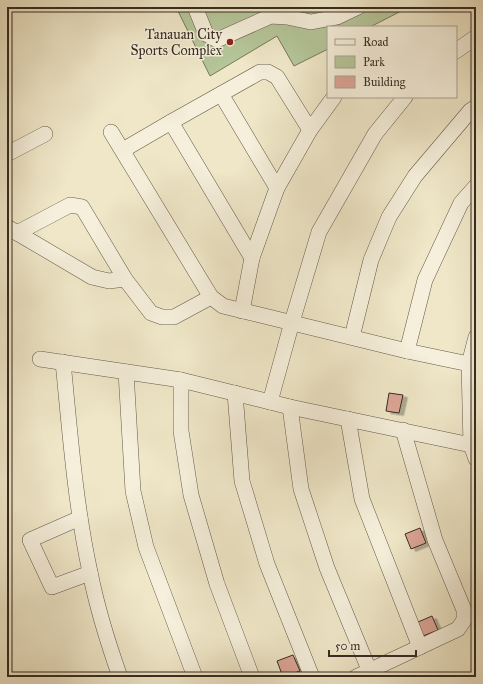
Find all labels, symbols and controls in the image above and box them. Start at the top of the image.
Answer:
place label: Tanauan City Sports Complex [130,26,223,59]
legend [327,26,457,98]
text: Road [363,35,389,49]
marker: Tanauan City Sports Complex [225,37,235,47]
text: Park [363,55,385,69]
text: Building [363,75,406,90]
scale bar [329,632,416,658]
text: 50 m [335,639,360,653]

